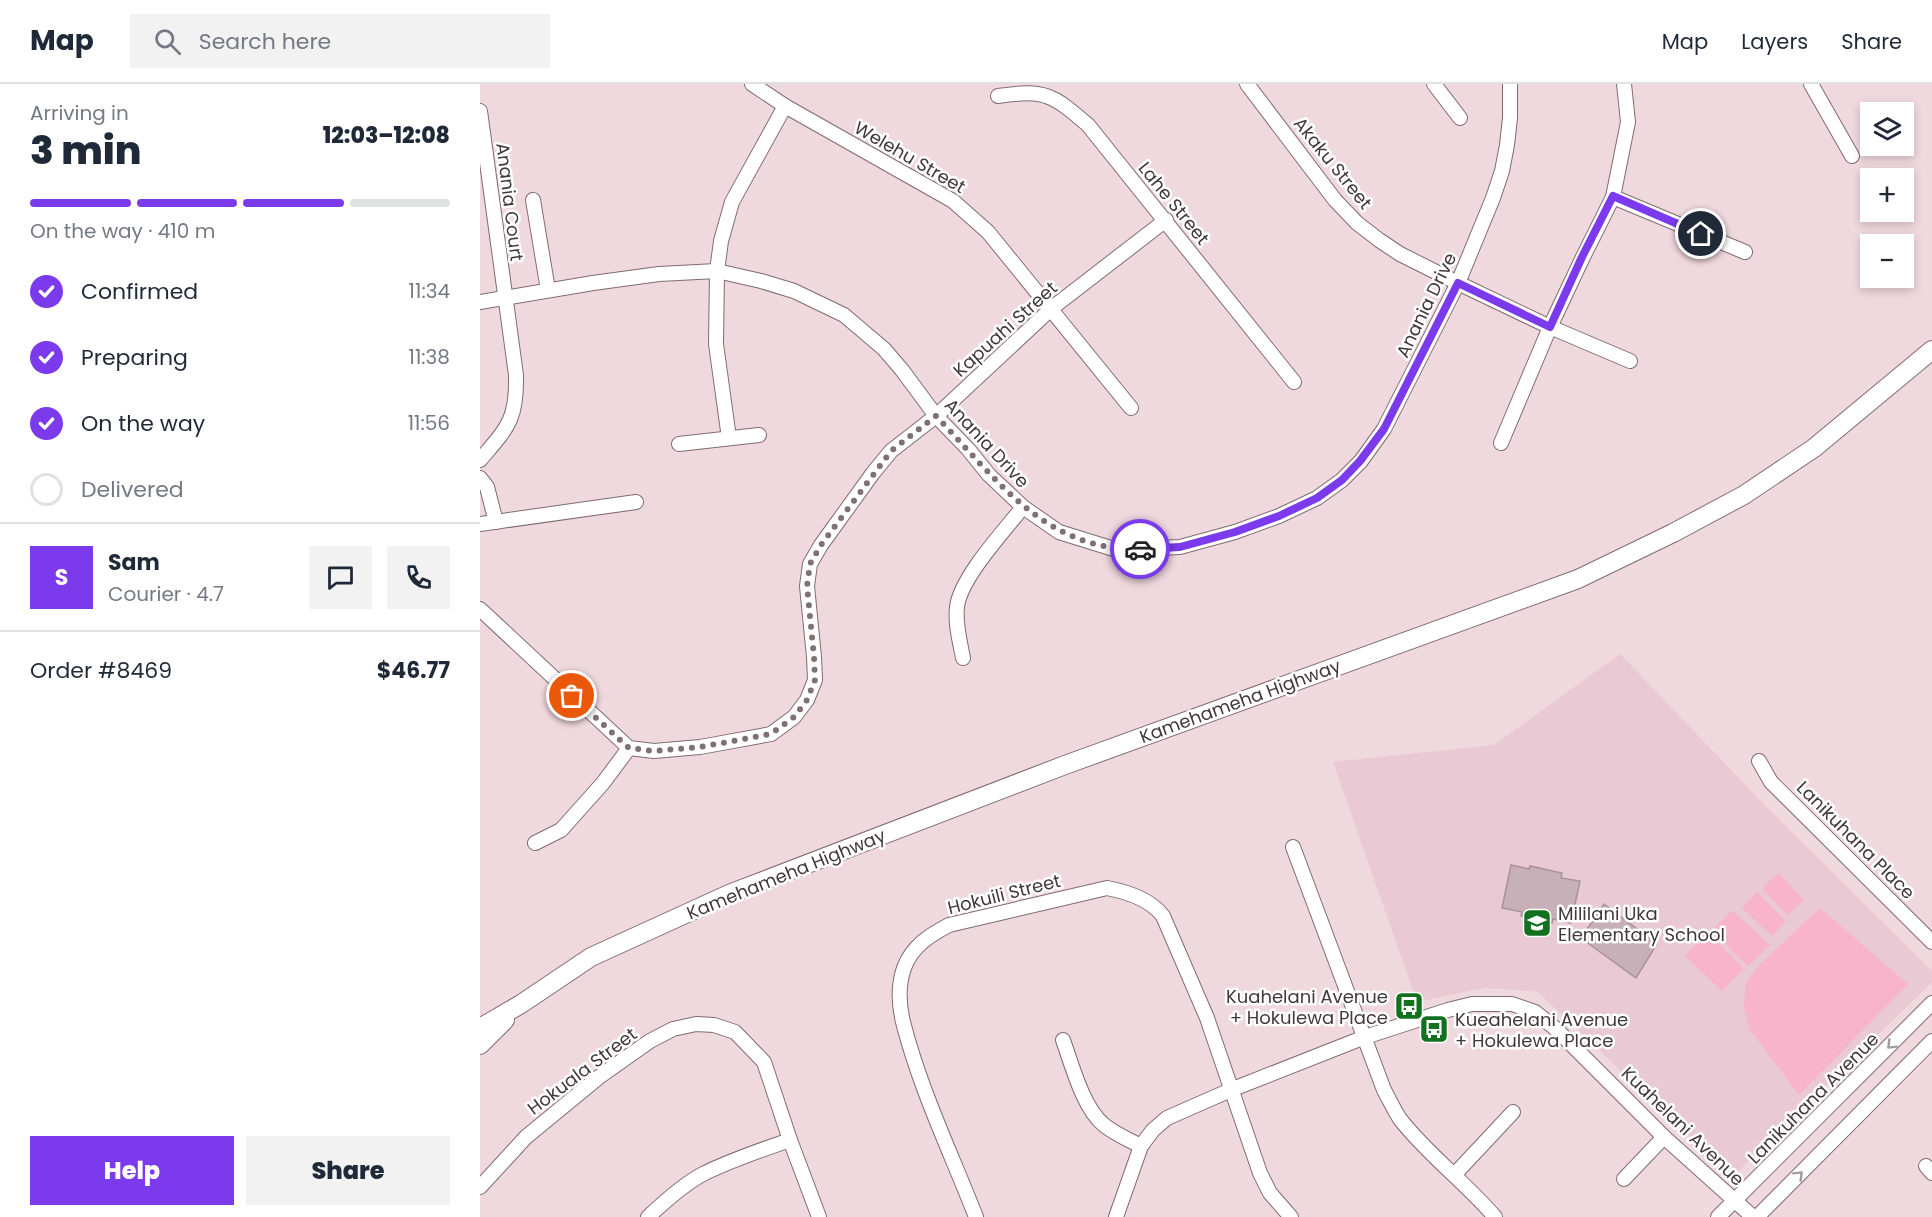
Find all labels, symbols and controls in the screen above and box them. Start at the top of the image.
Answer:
search box [130,14,550,68]
text: Map [30,21,94,60]
icon: search [151,25,184,58]
text: Search here [199,26,331,57]
text: Map [1662,27,1708,56]
text: Layers [1741,27,1808,56]
text: Share [1841,27,1902,56]
text: Arriving in [30,99,129,127]
map controls [1860,102,1914,288]
button: layers [1860,102,1914,156]
street label: Akaku Street [1288,112,1378,214]
street label: Welehu Street [850,115,970,199]
text: 12:03–12:08 [323,120,450,151]
text: 3 min [30,123,142,178]
street label: Anania Court [490,141,530,263]
street label: Lahe Street [1133,156,1215,250]
button: + [1860,168,1914,222]
pin [1675,208,1726,259]
text: On the way · 410 m [30,217,215,245]
icon: home [1684,217,1717,250]
button: − [1860,234,1914,288]
street label: Anania Drive [1390,248,1462,362]
icon: check [30,275,63,308]
street label: Kapuahi Street [947,275,1063,383]
text: Confirmed [81,276,198,307]
text: 11:34 [409,277,450,305]
icon: check [30,341,63,374]
text: Preparing [81,342,188,373]
text: 11:38 [409,343,450,371]
street label: Anania Drive [939,393,1035,493]
icon: check [30,407,63,440]
text: On the way [81,408,205,439]
text: 11:56 [408,409,450,437]
text: Delivered [81,474,184,505]
courier [1110,519,1170,579]
icon: car [1124,533,1157,566]
button: chat [309,546,372,609]
button: phone [387,546,450,609]
text: Sam [108,547,160,578]
text: S [55,562,68,593]
text: Courier · 4.7 [108,580,224,608]
street label: Kamehameha Highway [1136,653,1344,749]
text: Order #8469 [30,655,172,686]
text: $46.77 [377,655,450,686]
pin [546,670,597,721]
icon: bag [555,679,588,712]
street label: Lanikuhana Place [1791,775,1921,905]
street label: Kamehameha Highway [683,823,889,925]
street label: Hokuili Street [945,868,1063,920]
place label: Mililani Uka Elementary School [1558,901,1725,947]
school or university icon: Mililani Uka Elementary School [1521,907,1553,939]
place label: Kuahelani Avenue + Hokulewa Place [1226,984,1388,1030]
bus stop icon: Kuahelani Avenue + Hokulewa Place [1393,990,1425,1022]
place label: Kueahelani Avenue + Hokulewa Place [1455,1007,1628,1053]
bus stop icon: Kueahelani Avenue + Hokulewa Place [1418,1013,1450,1045]
street label: Hokuala Street [522,1022,642,1120]
street label: Lanikuhana Avenue [1742,1027,1884,1169]
one-way arrow [1887,1038,1898,1048]
street label: Kuahelani Avenue [1616,1061,1750,1191]
button: Help [30,1136,234,1205]
button: Share [246,1136,450,1205]
one-way arrow [1791,1172,1802,1183]

